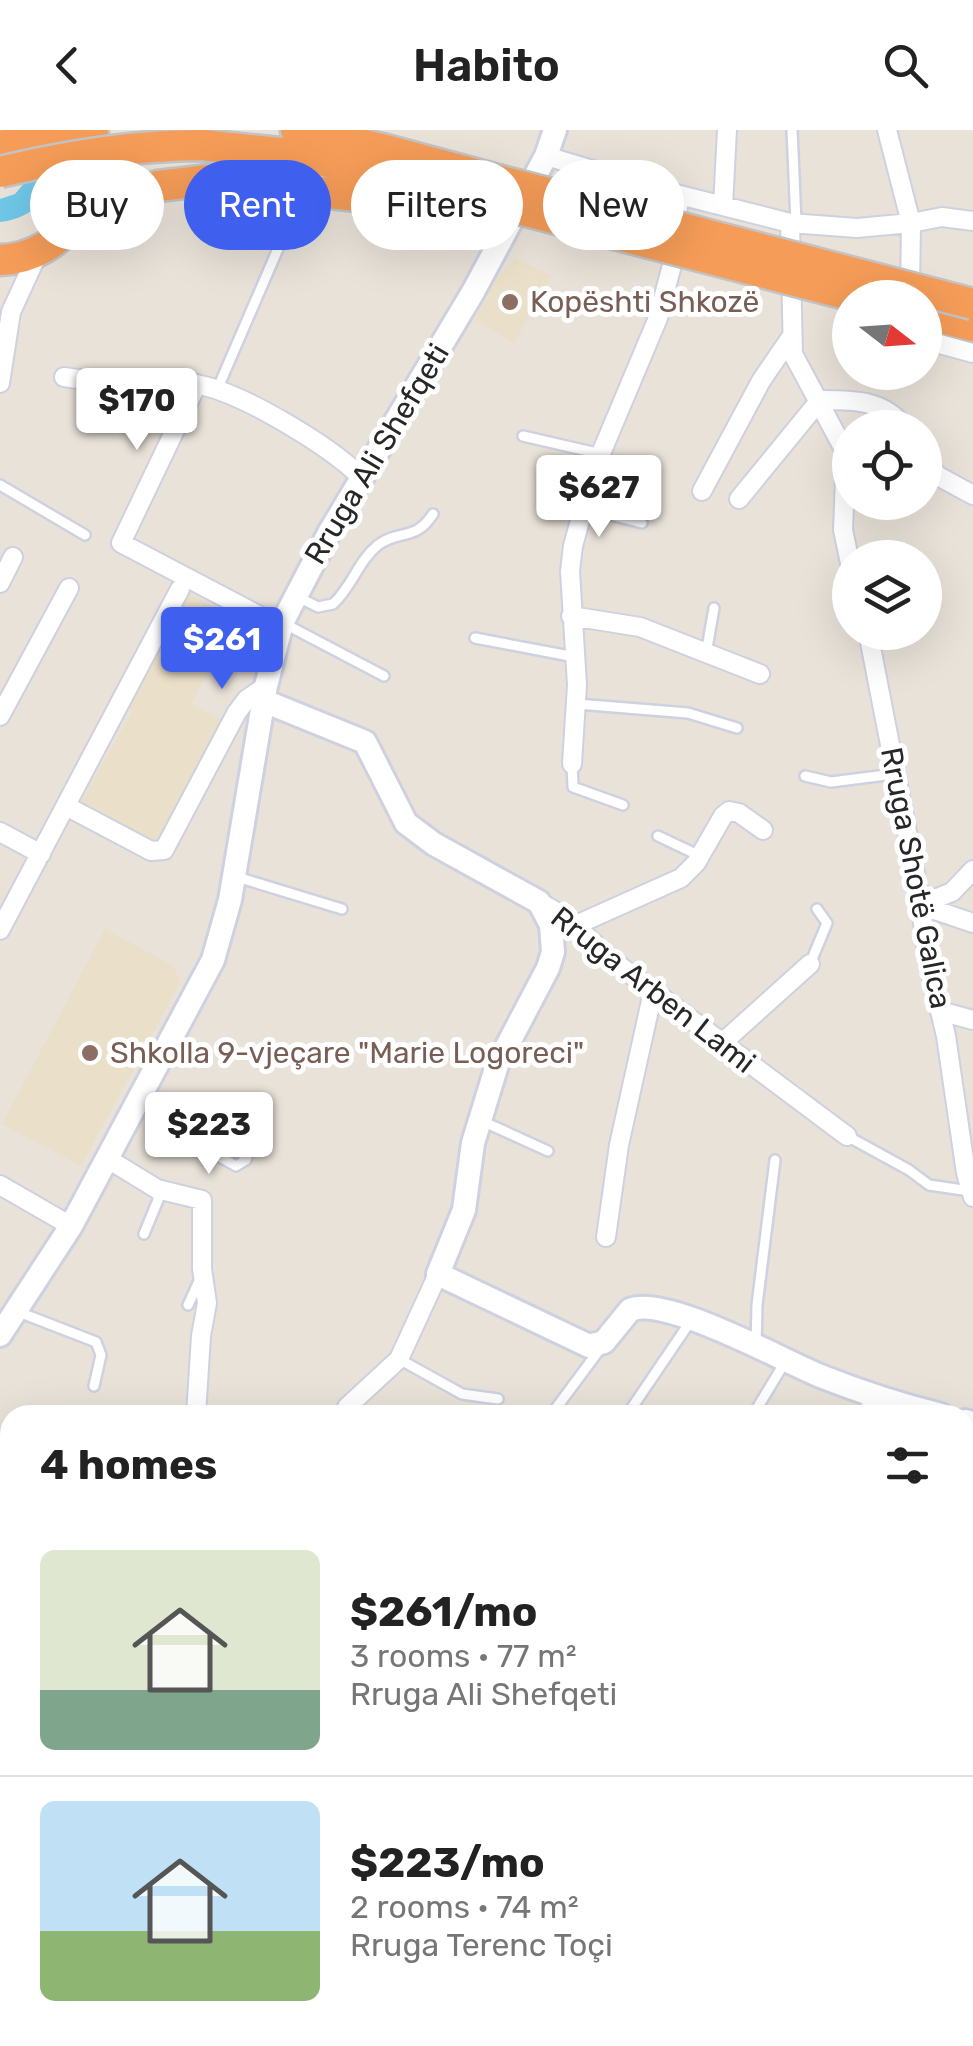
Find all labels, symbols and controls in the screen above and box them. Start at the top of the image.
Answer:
icon: back [40,38,95,93]
icon: search [878,38,933,93]
text: Habito [413,39,560,92]
chip: Buy [30,160,164,250]
chip: Rent [184,160,331,250]
chip: Filters [351,160,523,250]
chip: New [543,160,684,250]
north arrow [832,280,942,390]
map controls [832,280,942,650]
place label: Kopështi Shkozë [530,284,759,320]
marker: Kopështi Shkozë [499,291,521,313]
street label: Rruga Ali Shefqeti [297,337,457,571]
pin: $170 [78,368,196,453]
text: $170 [98,381,176,419]
button: locate [832,410,942,520]
pin: $627 [540,455,658,540]
text: $627 [558,468,640,506]
button: layers [832,540,942,650]
pin: $261 [163,607,281,692]
text: $261 [183,620,261,658]
street label: Rruga Shotë Galica [873,744,959,1012]
street label: Rruga Arben Lami [544,899,762,1081]
place label: Shkolla 9-vjeçare "Marie Logoreci" [110,1035,584,1071]
marker: Shkolla 9-vjeçare "Marie Logoreci" [79,1042,101,1064]
pin: $223 [150,1092,268,1177]
text: $223 [167,1105,251,1143]
icon: filters [880,1438,935,1493]
text: 4 homes [40,1440,217,1490]
text: $261/mo [350,1587,537,1637]
icon: home [120,1590,240,1710]
text: 3 rooms · 77 m² [350,1637,577,1675]
text: Rruga Ali Shefqeti [350,1675,617,1713]
text: $223/mo [350,1838,545,1888]
icon: home [120,1841,240,1961]
text: 2 rooms · 74 m² [350,1888,579,1926]
text: Rruga Terenc Toçi [350,1926,613,1964]

